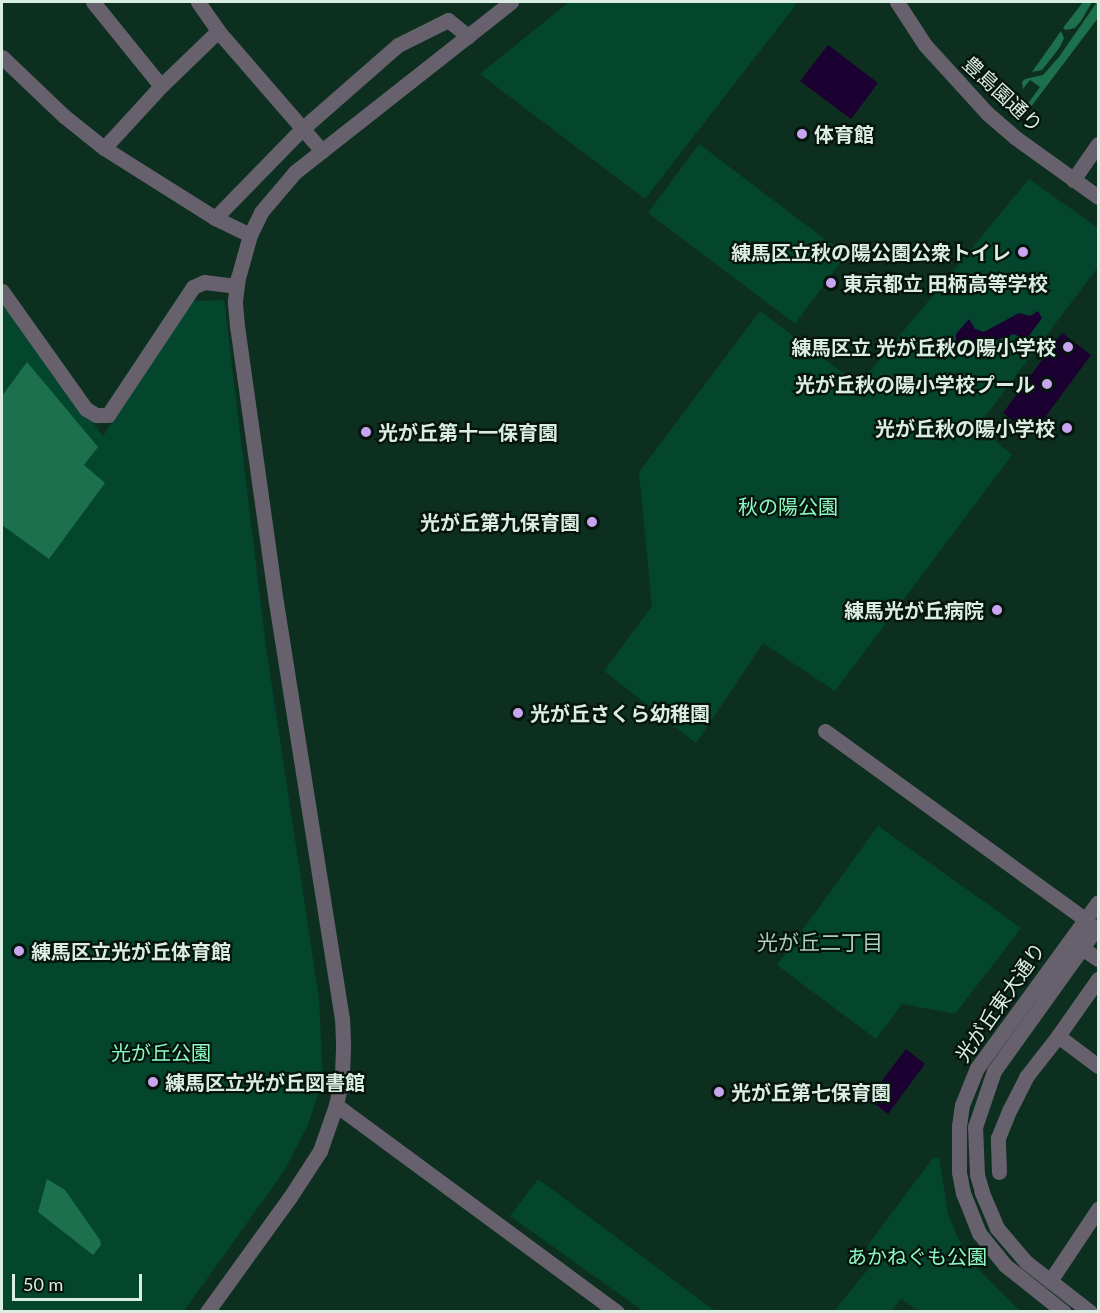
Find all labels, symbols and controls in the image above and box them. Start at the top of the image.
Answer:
street label: 豊島園通り [958,51,1048,137]
place label: 体育館 [814,122,874,146]
marker: 体育館 [795,127,809,141]
place label: 練馬区立秋の陽公園公衆トイレ [731,240,1011,264]
marker: 練馬区立秋の陽公園公衆トイレ [1016,245,1030,259]
place label: 東京都立 田柄高等学校 [843,271,1048,295]
marker: 東京都立 田柄高等学校 [824,276,838,290]
place label: 練馬区立 光が丘秋の陽小学校 [791,335,1056,359]
marker: 練馬区立 光が丘秋の陽小学校 [1061,340,1075,354]
place label: 光が丘秋の陽小学校プール [795,372,1035,396]
marker: 光が丘秋の陽小学校プール [1040,377,1054,391]
place label: 光が丘秋の陽小学校 [875,416,1055,440]
place label: 光が丘第十一保育園 [378,420,558,444]
marker: 光が丘秋の陽小学校 [1060,421,1074,435]
marker: 光が丘第十一保育園 [359,425,373,439]
park label: 秋の陽公園 [738,494,838,518]
place label: 光が丘第九保育園 [420,510,580,534]
marker: 光が丘第九保育園 [585,515,599,529]
place label: 練馬光が丘病院 [844,598,984,622]
marker: 練馬光が丘病院 [988,601,1006,619]
place label: 光が丘さくら幼稚園 [530,701,710,725]
marker: 光が丘さくら幼稚園 [511,706,525,720]
district label: 光が丘二丁目 [757,929,883,955]
street label: 光が丘東大通り [950,938,1050,1066]
place label: 練馬区立光が丘体育館 [31,939,231,963]
marker: 練馬区立光が丘体育館 [12,944,26,958]
park label: 光が丘公園 [111,1040,211,1064]
place label: 練馬区立光が丘図書館 [165,1070,365,1094]
marker: 練馬区立光が丘図書館 [146,1075,160,1089]
place label: 光が丘第七保育園 [731,1080,891,1104]
marker: 光が丘第七保育園 [712,1085,726,1099]
park label: あかねぐも公園 [847,1244,987,1268]
scale bar [15,1262,146,1300]
text: 50 m [23,1273,63,1295]

